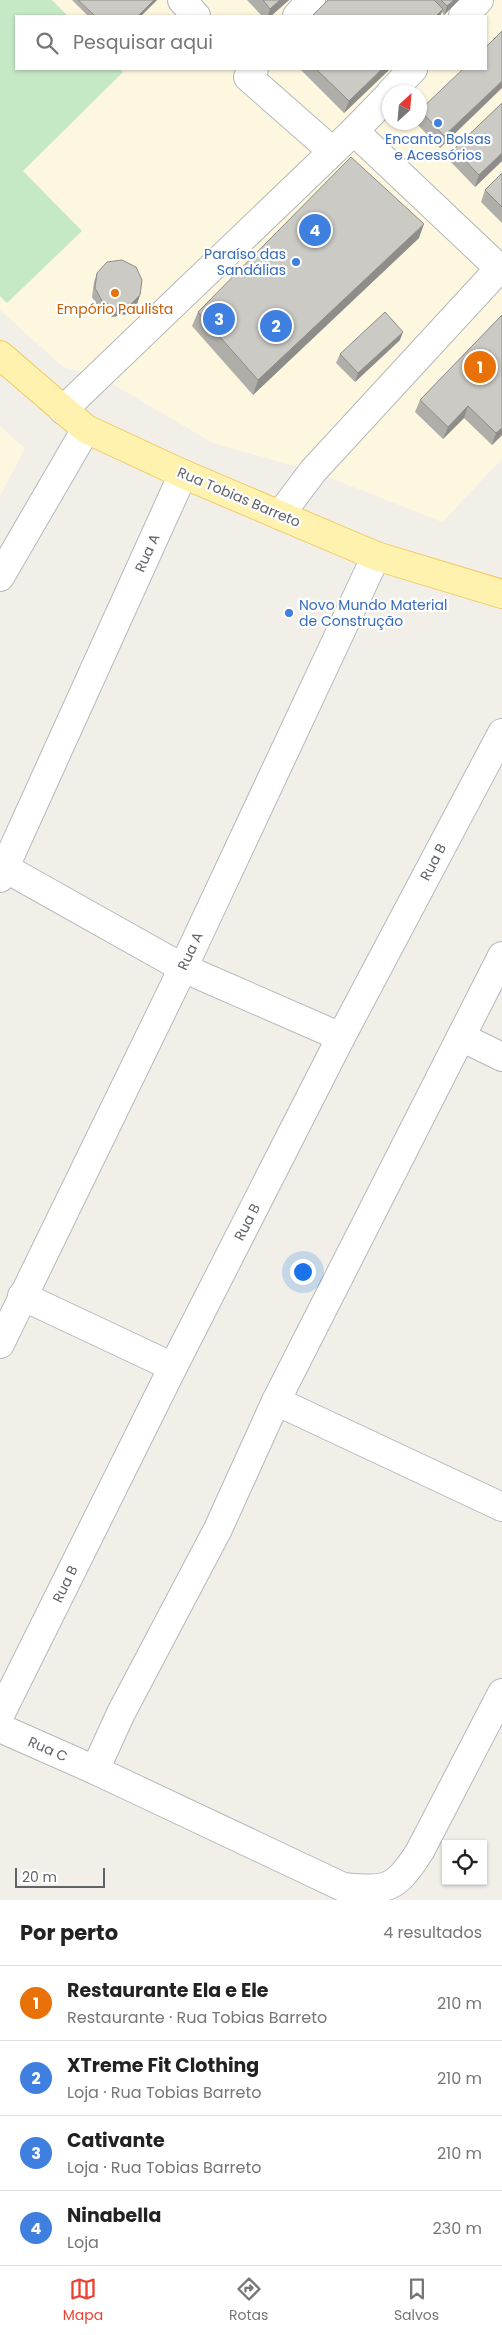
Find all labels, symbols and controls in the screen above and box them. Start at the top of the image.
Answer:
search box [15,15,487,70]
icon: search [33,29,61,57]
text: Pesquisar aqui [73,29,213,56]
north arrow [382,85,427,130]
marker: Encanto Bolsas e Acessórios [432,117,444,129]
place label: Encanto Bolsas e Acessórios [385,129,491,165]
pin: 4 [299,211,331,249]
place label: Paraíso das Sandálias [204,244,286,280]
marker: Paraíso das Sandálias [290,256,302,268]
marker: Empório Paulista [109,287,121,299]
place label: Empório Paulista [57,299,173,319]
pin: 3 [203,300,235,338]
pin: 2 [260,307,292,345]
pin: 1 [464,348,496,386]
street label: Rua Tobias Barreto [174,462,304,532]
street label: Rua A [130,531,164,575]
place label: Novo Mundo Material de Construção [299,595,447,631]
marker: Novo Mundo Material de Construção [283,607,295,619]
street label: Rua B [415,840,451,884]
street label: Rua A [172,929,208,973]
street label: Rua B [229,1200,265,1244]
your location [290,1259,316,1285]
street label: Rua B [47,1562,83,1606]
street label: Rua C [25,1731,71,1767]
map controls [442,1840,487,1885]
button: locate [442,1840,487,1885]
scale bar [15,1865,105,1888]
text: 20 m [22,1867,57,1887]
text: Por perto [20,1918,118,1947]
text: 4 resultados [383,1921,482,1944]
text: Restaurante Ela e Ele [67,1977,269,2004]
text: 1 [33,1992,39,2015]
text: 210 m [437,1992,482,2015]
text: Restaurante · Rua Tobias Barreto [67,2006,327,2029]
text: XTreme Fit Clothing [67,2052,259,2079]
text: 2 [31,2067,41,2090]
text: 210 m [437,2067,482,2090]
text: Loja · Rua Tobias Barreto [67,2081,262,2104]
text: Cativante [67,2127,165,2154]
text: 3 [31,2142,41,2165]
text: 210 m [437,2142,482,2165]
text: Loja · Rua Tobias Barreto [67,2156,262,2179]
text: Ninabella [67,2202,161,2229]
text: 4 [31,2217,41,2240]
text: 230 m [433,2217,482,2240]
text: Loja [67,2231,99,2254]
tab: Mapa [63,2275,103,2326]
tab: Rotas [229,2275,268,2326]
tab: Salvos [394,2275,439,2326]

